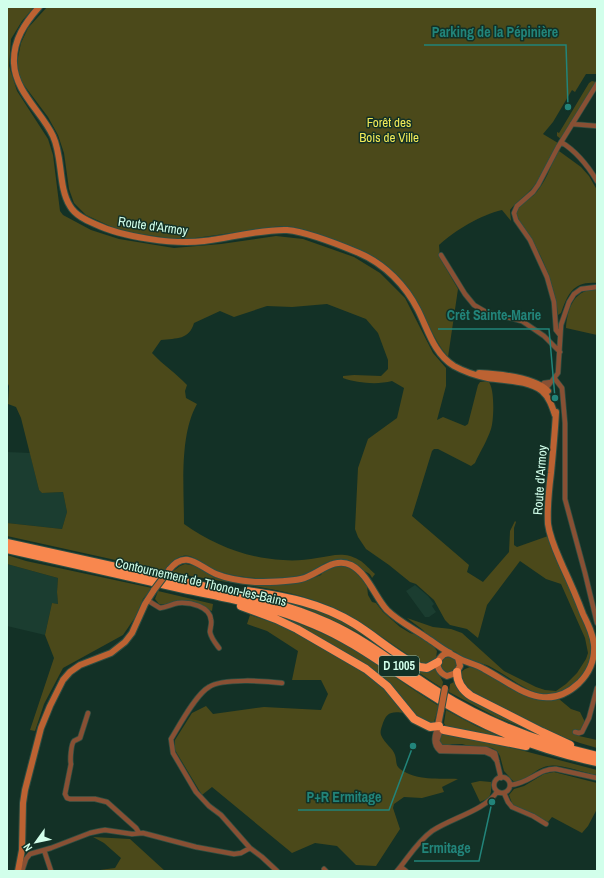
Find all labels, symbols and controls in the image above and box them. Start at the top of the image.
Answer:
callout: Parking de la Pépinière [424,19,566,45]
text: Parking de la Pépinière [432,23,558,41]
park label: Forêt des Bois de Ville [359,114,419,146]
street label: Route d'Armoy [117,213,190,239]
callout: Crêt Sainte-Marie [438,303,549,329]
text: Crêt Sainte-Marie [447,306,541,324]
street label: Route d'Armoy [529,444,551,516]
street label: Contournement de Thonon-les-Bains [114,554,288,610]
road number: D 1005 [379,656,419,676]
callout: P+R Ermitage [298,784,389,810]
text: P+R Ermitage [307,788,381,806]
north arrow [16,822,56,862]
callout: Ermitage [414,835,479,861]
text: Ermitage [421,839,471,857]
text: N [20,841,35,854]

